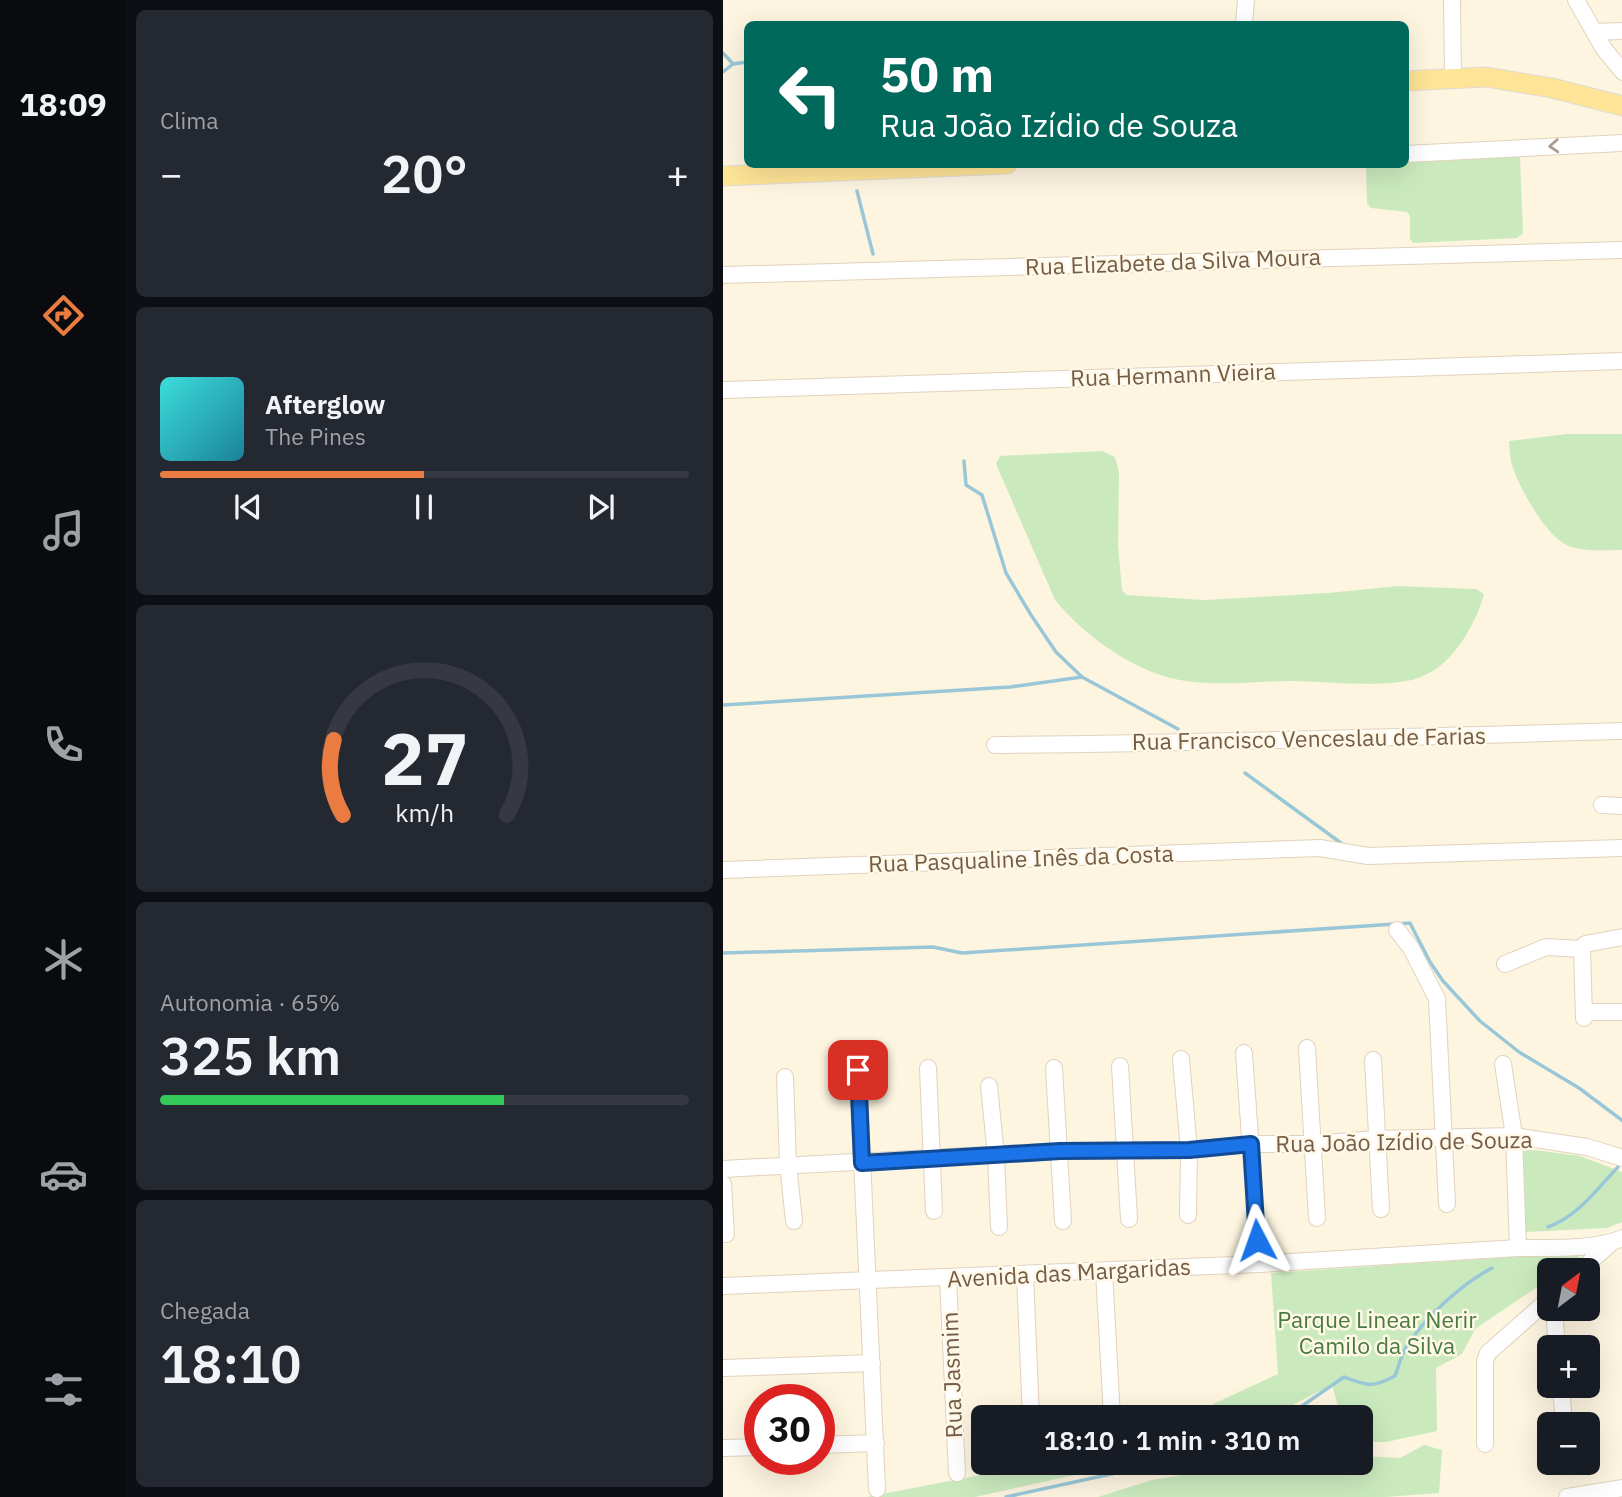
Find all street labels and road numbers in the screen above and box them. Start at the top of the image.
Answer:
street label: Rua Elizabete da Silva Moura [1024,241,1321,281]
street label: Rua Hermann Vieira [1070,355,1276,393]
street label: Rua Francisco Venceslau de Farias [1132,720,1486,756]
street label: Rua Pasqualine Inês da Costa [868,838,1174,878]
street label: Rua João Izídio de Souza [1275,1124,1533,1158]
street label: Avenida das Margaridas [946,1251,1192,1293]
street label: Rua Jasmim [934,1311,968,1439]

